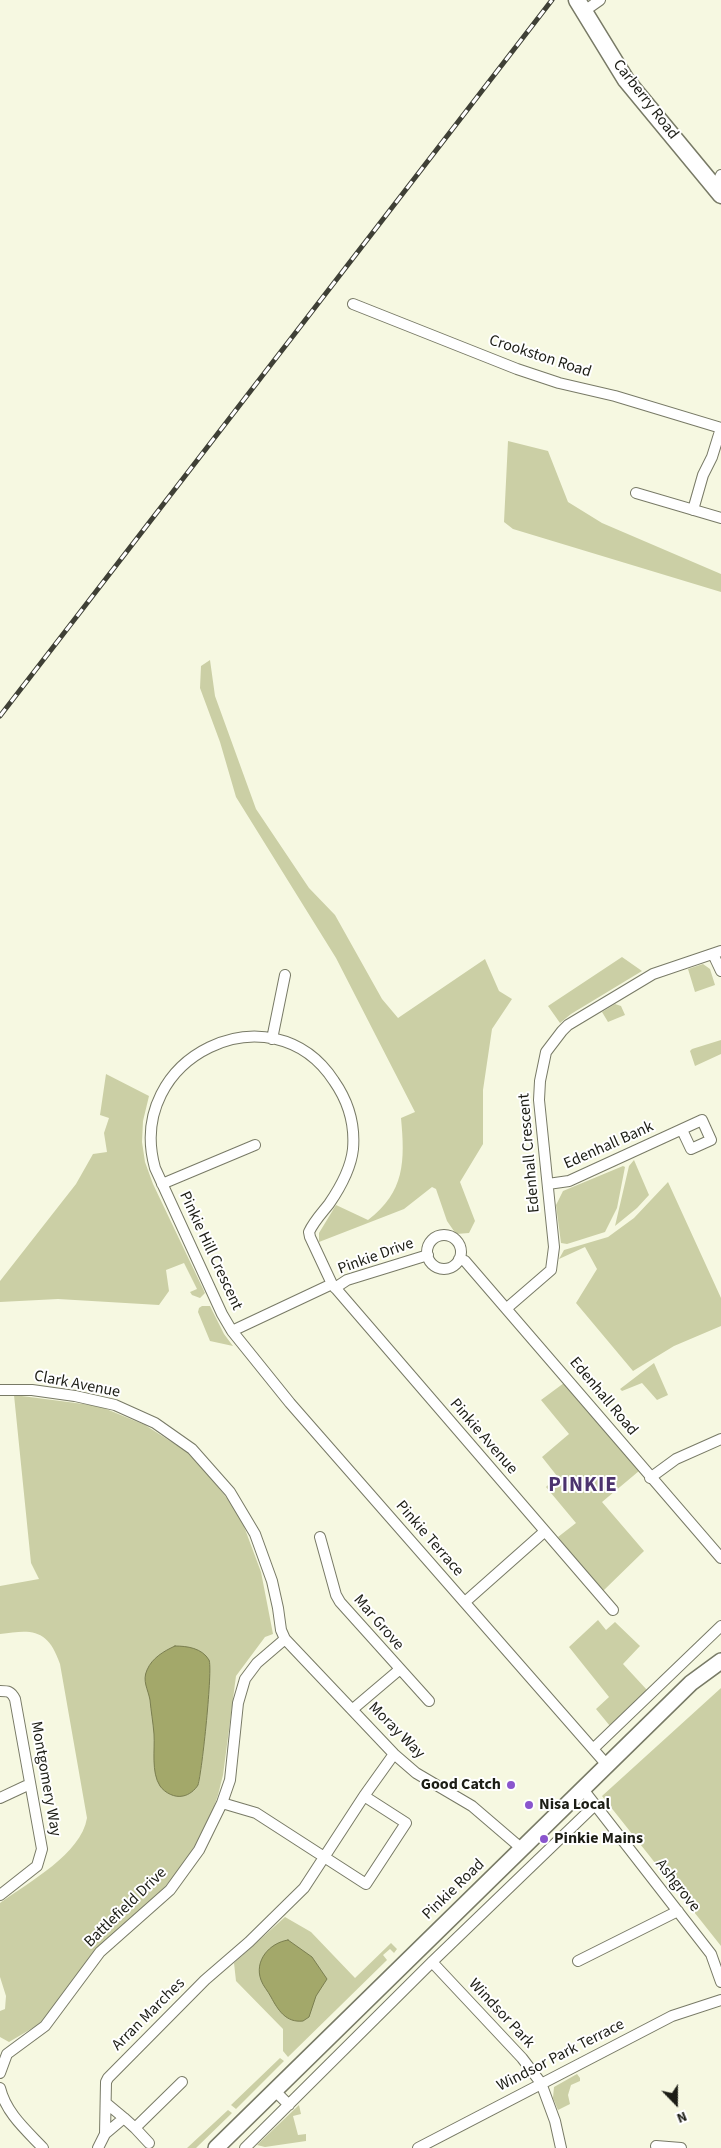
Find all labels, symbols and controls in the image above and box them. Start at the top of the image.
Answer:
street label: Carberry Road [608,56,682,144]
street label: Crookston Road [486,331,594,383]
street label: Edenhall Crescent [515,1092,545,1214]
street label: Edenhall Bank [561,1118,657,1174]
street label: Pinkie Hill Crescent [174,1189,246,1313]
street label: Pinkie Drive [335,1234,417,1280]
street label: Edenhall Road [565,1354,641,1440]
street label: Clark Avenue [32,1367,122,1403]
street label: Pinkie Avenue [445,1395,521,1479]
district label: PINKIE [547,1473,619,1499]
street label: Pinkie Terrace [391,1497,467,1581]
street label: Mar Grove [349,1591,407,1655]
street label: Moray Way [364,1699,428,1763]
street label: Montgomery Way [25,1720,65,1838]
place label: Good Catch [421,1775,501,1795]
marker: Good Catch [505,1779,517,1791]
place label: Nisa Local [539,1795,610,1815]
marker: Nisa Local [523,1799,535,1811]
place label: Pinkie Mains [554,1829,643,1849]
marker: Pinkie Mains [538,1833,550,1845]
street label: Pinkie Road [419,1856,489,1924]
street label: Ashgrove [650,1856,704,1916]
street label: Battlefield Drive [81,1864,171,1952]
street label: Arran Marches [109,1975,189,2055]
street label: Windsor Park [464,1975,538,2053]
street label: Windsor Park Terrace [494,2016,628,2096]
north arrow [651,2078,701,2128]
text: N [674,2106,690,2128]

